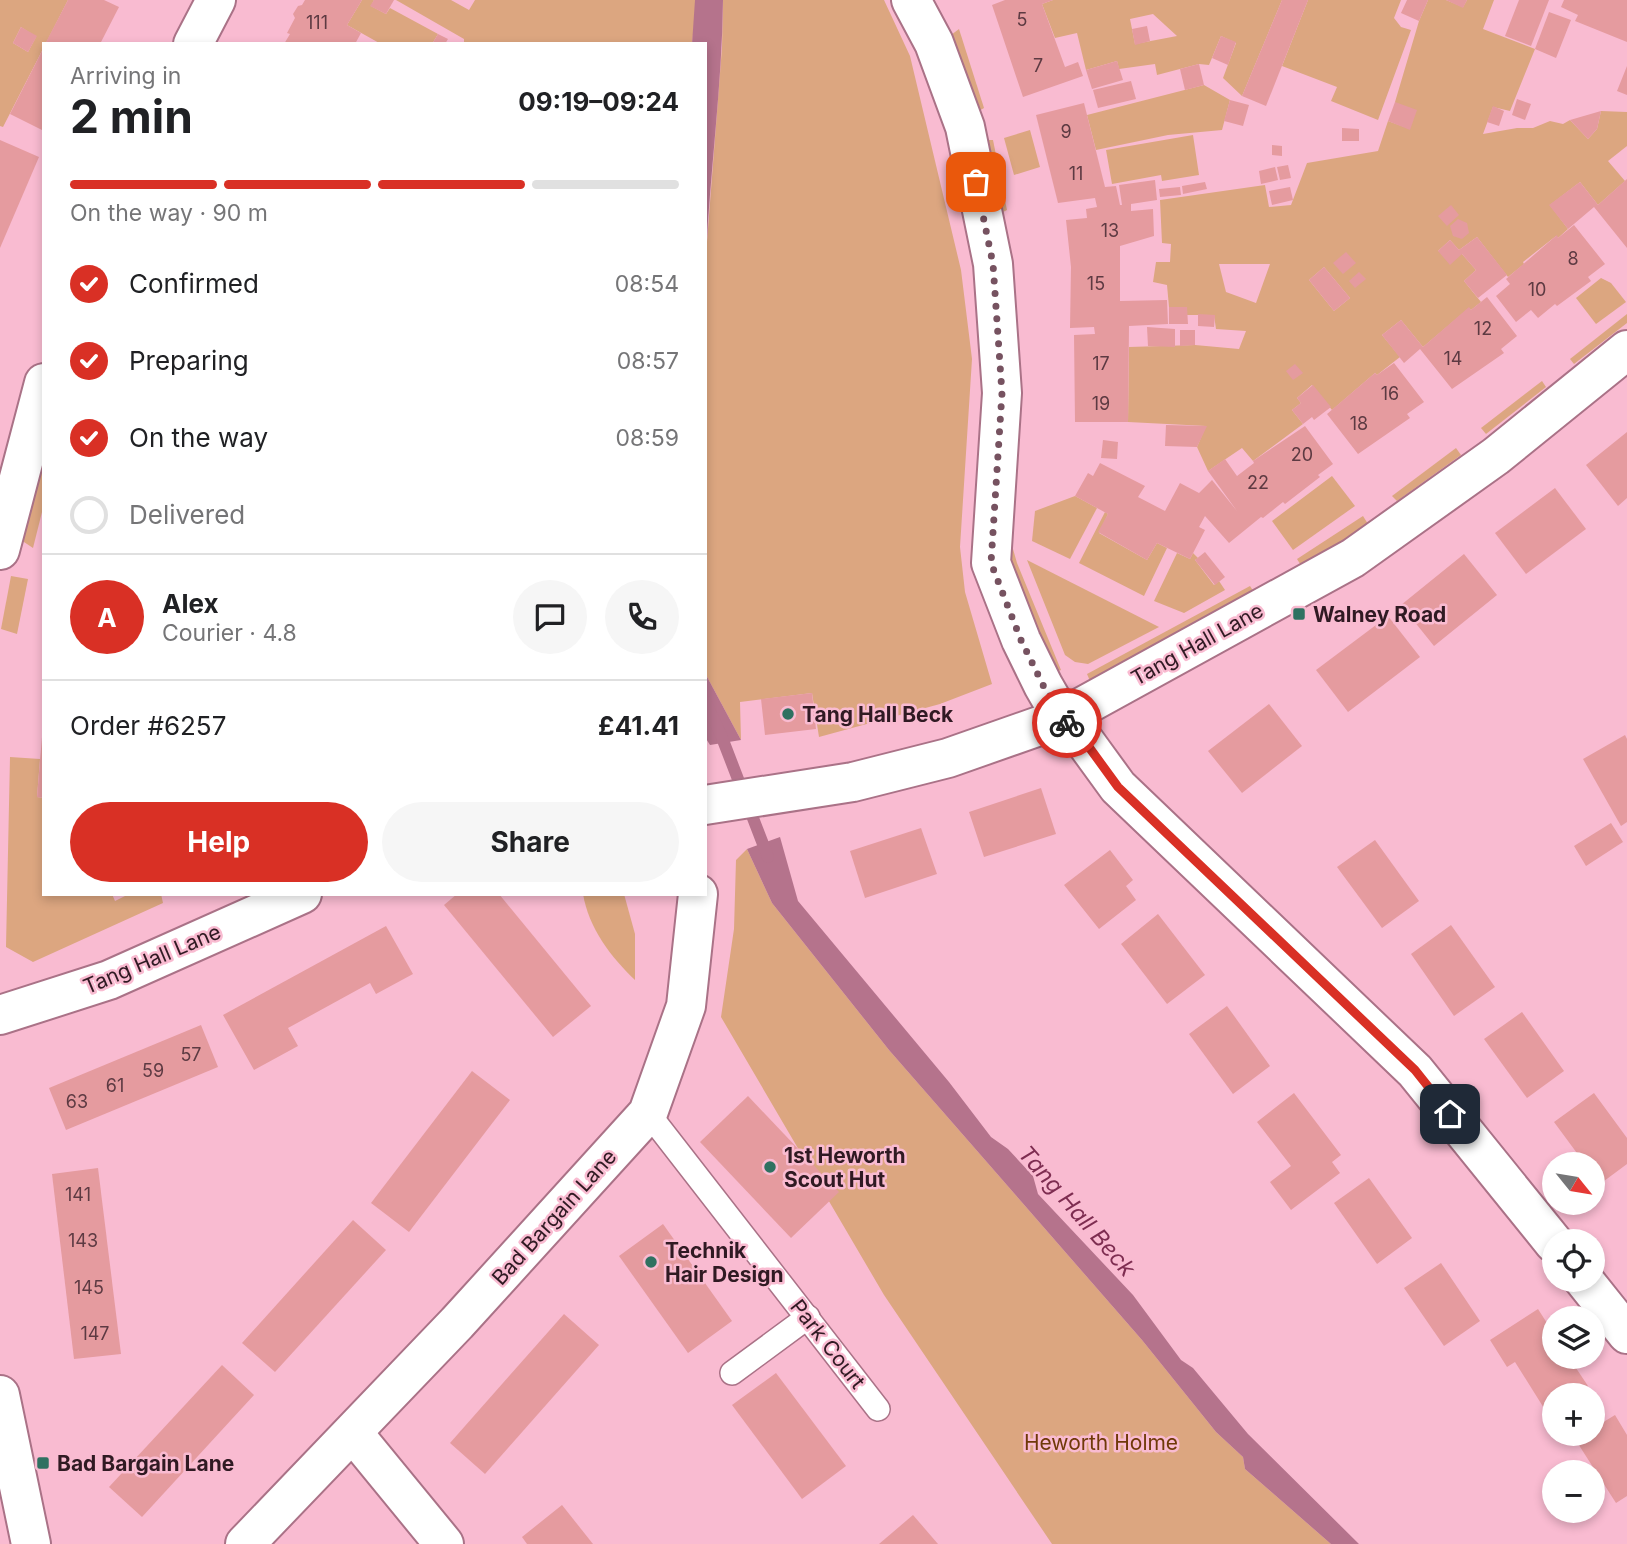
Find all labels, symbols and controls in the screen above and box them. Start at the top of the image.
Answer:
house number: 5 [1017,9,1027,30]
house number: 111 [306,12,328,33]
house number: 7 [1033,55,1043,76]
text: Arriving in [70,62,181,90]
text: 09:19–09:24 [518,86,679,117]
text: 2 min [70,88,193,144]
house number: 9 [1060,121,1072,142]
pin [946,152,1006,212]
icon: bag [957,163,995,201]
house number: 11 [1069,163,1083,184]
text: On the way · 90 m [70,199,268,227]
house number: 13 [1101,220,1119,241]
house number: 8 [1567,248,1579,269]
icon: check [70,265,108,303]
text: Confirmed [129,268,259,299]
text: 08:54 [615,270,679,298]
house number: 15 [1087,273,1105,294]
house number: 10 [1528,279,1546,300]
house number: 12 [1474,318,1492,339]
icon: check [70,342,108,380]
text: Preparing [129,345,249,376]
text: 08:57 [617,347,679,375]
house number: 14 [1444,348,1462,369]
house number: 17 [1092,353,1110,374]
house number: 16 [1381,383,1399,404]
house number: 19 [1092,393,1110,414]
house number: 18 [1350,413,1368,434]
icon: check [70,419,108,457]
text: On the way [129,422,268,453]
text: 08:59 [615,424,679,452]
house number: 20 [1291,444,1313,465]
house number: 22 [1247,472,1269,493]
text: Delivered [129,499,245,530]
button: chat [513,580,587,654]
button: phone [605,580,679,654]
text: Alex [162,588,219,619]
street label: Tang Hall Lane [1127,597,1267,691]
text: A [97,602,117,633]
place label: Walney Road [1313,602,1446,627]
marker: Walney Road [1291,606,1307,622]
text: Courier · 4.8 [162,619,297,647]
courier [1032,688,1102,758]
place label: Tang Hall Beck [802,702,954,727]
icon: bike [1048,704,1086,742]
marker: Tang Hall Beck [780,706,796,722]
text: Order #6257 [70,710,226,741]
text: £41.41 [598,710,679,741]
button: Help [70,802,368,882]
button: Share [382,802,679,882]
street label: Tang Hall Lane [80,919,224,999]
house number: 57 [180,1044,202,1065]
house number: 59 [142,1060,164,1081]
house number: 61 [106,1075,124,1096]
pin [1420,1084,1480,1144]
house number: 63 [66,1091,88,1112]
icon: home [1431,1095,1469,1133]
water label: Tang Hall Beck [1013,1140,1142,1282]
place label: 1st Heworth Scout Hut [784,1143,906,1192]
street label: Bad Bargain Lane [487,1144,621,1290]
north arrow [1542,1152,1605,1214]
map controls [1542,1152,1605,1523]
marker: 1st Heworth Scout Hut [762,1159,778,1175]
house number: 141 [65,1184,91,1205]
button: locate [1542,1229,1605,1292]
house number: 143 [68,1230,98,1251]
place label: Technik Hair Design [665,1238,784,1287]
marker: Technik Hair Design [643,1254,659,1270]
house number: 145 [74,1277,104,1298]
street label: Park Court [785,1294,871,1394]
button: layers [1542,1306,1605,1369]
house number: 147 [80,1323,110,1344]
button: + [1542,1383,1605,1446]
park label: Heworth Holme [1024,1430,1178,1455]
place label: Bad Bargain Lane [57,1451,234,1476]
marker: Bad Bargain Lane [35,1455,51,1471]
button: − [1542,1460,1605,1523]

